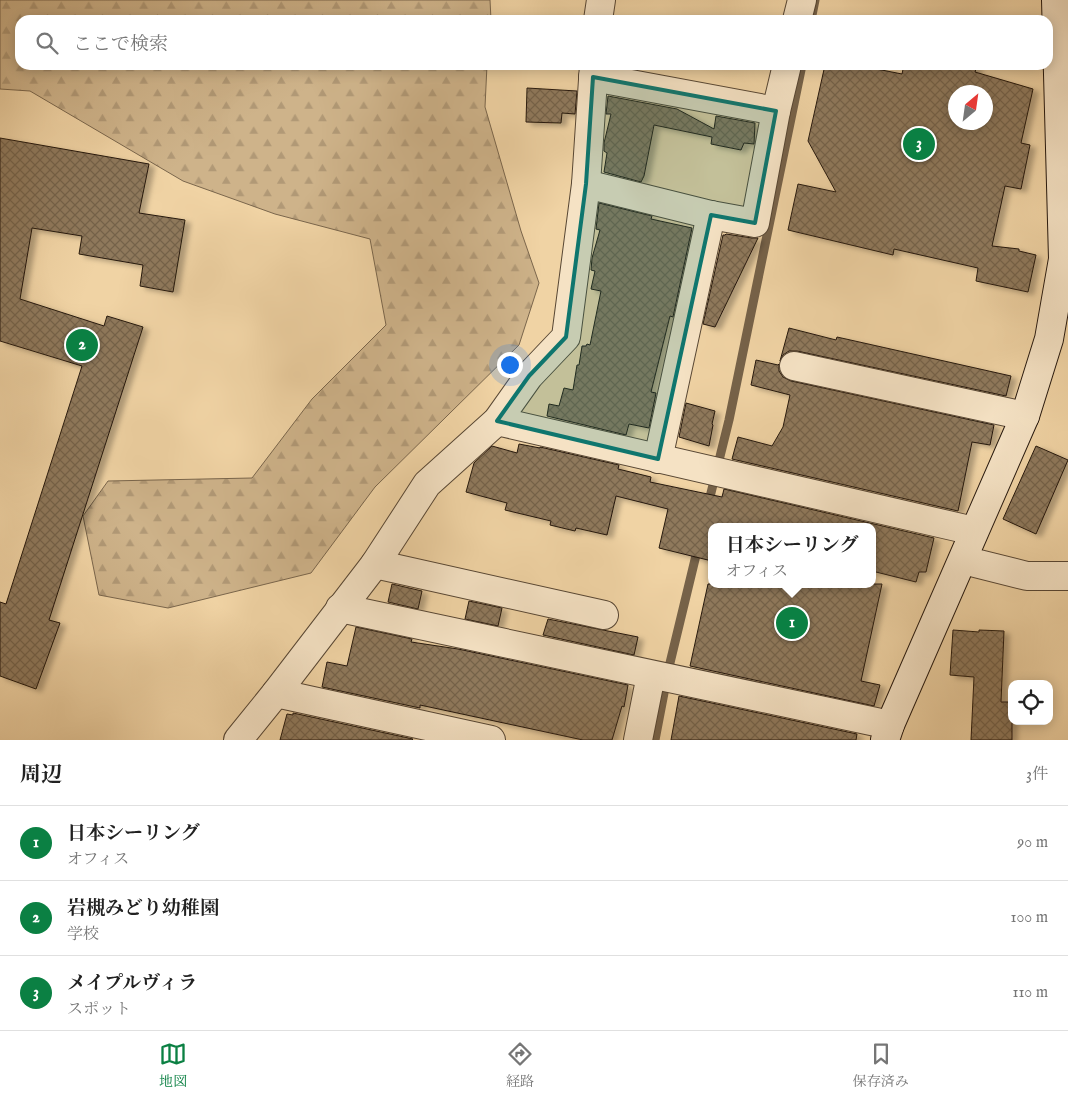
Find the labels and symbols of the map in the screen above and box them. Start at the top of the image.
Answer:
north arrow [948,85,993,130]
pin: 3 [903,125,935,163]
pin: 2 [66,326,98,364]
your location [497,352,523,378]
pin: 1 [776,604,808,642]

